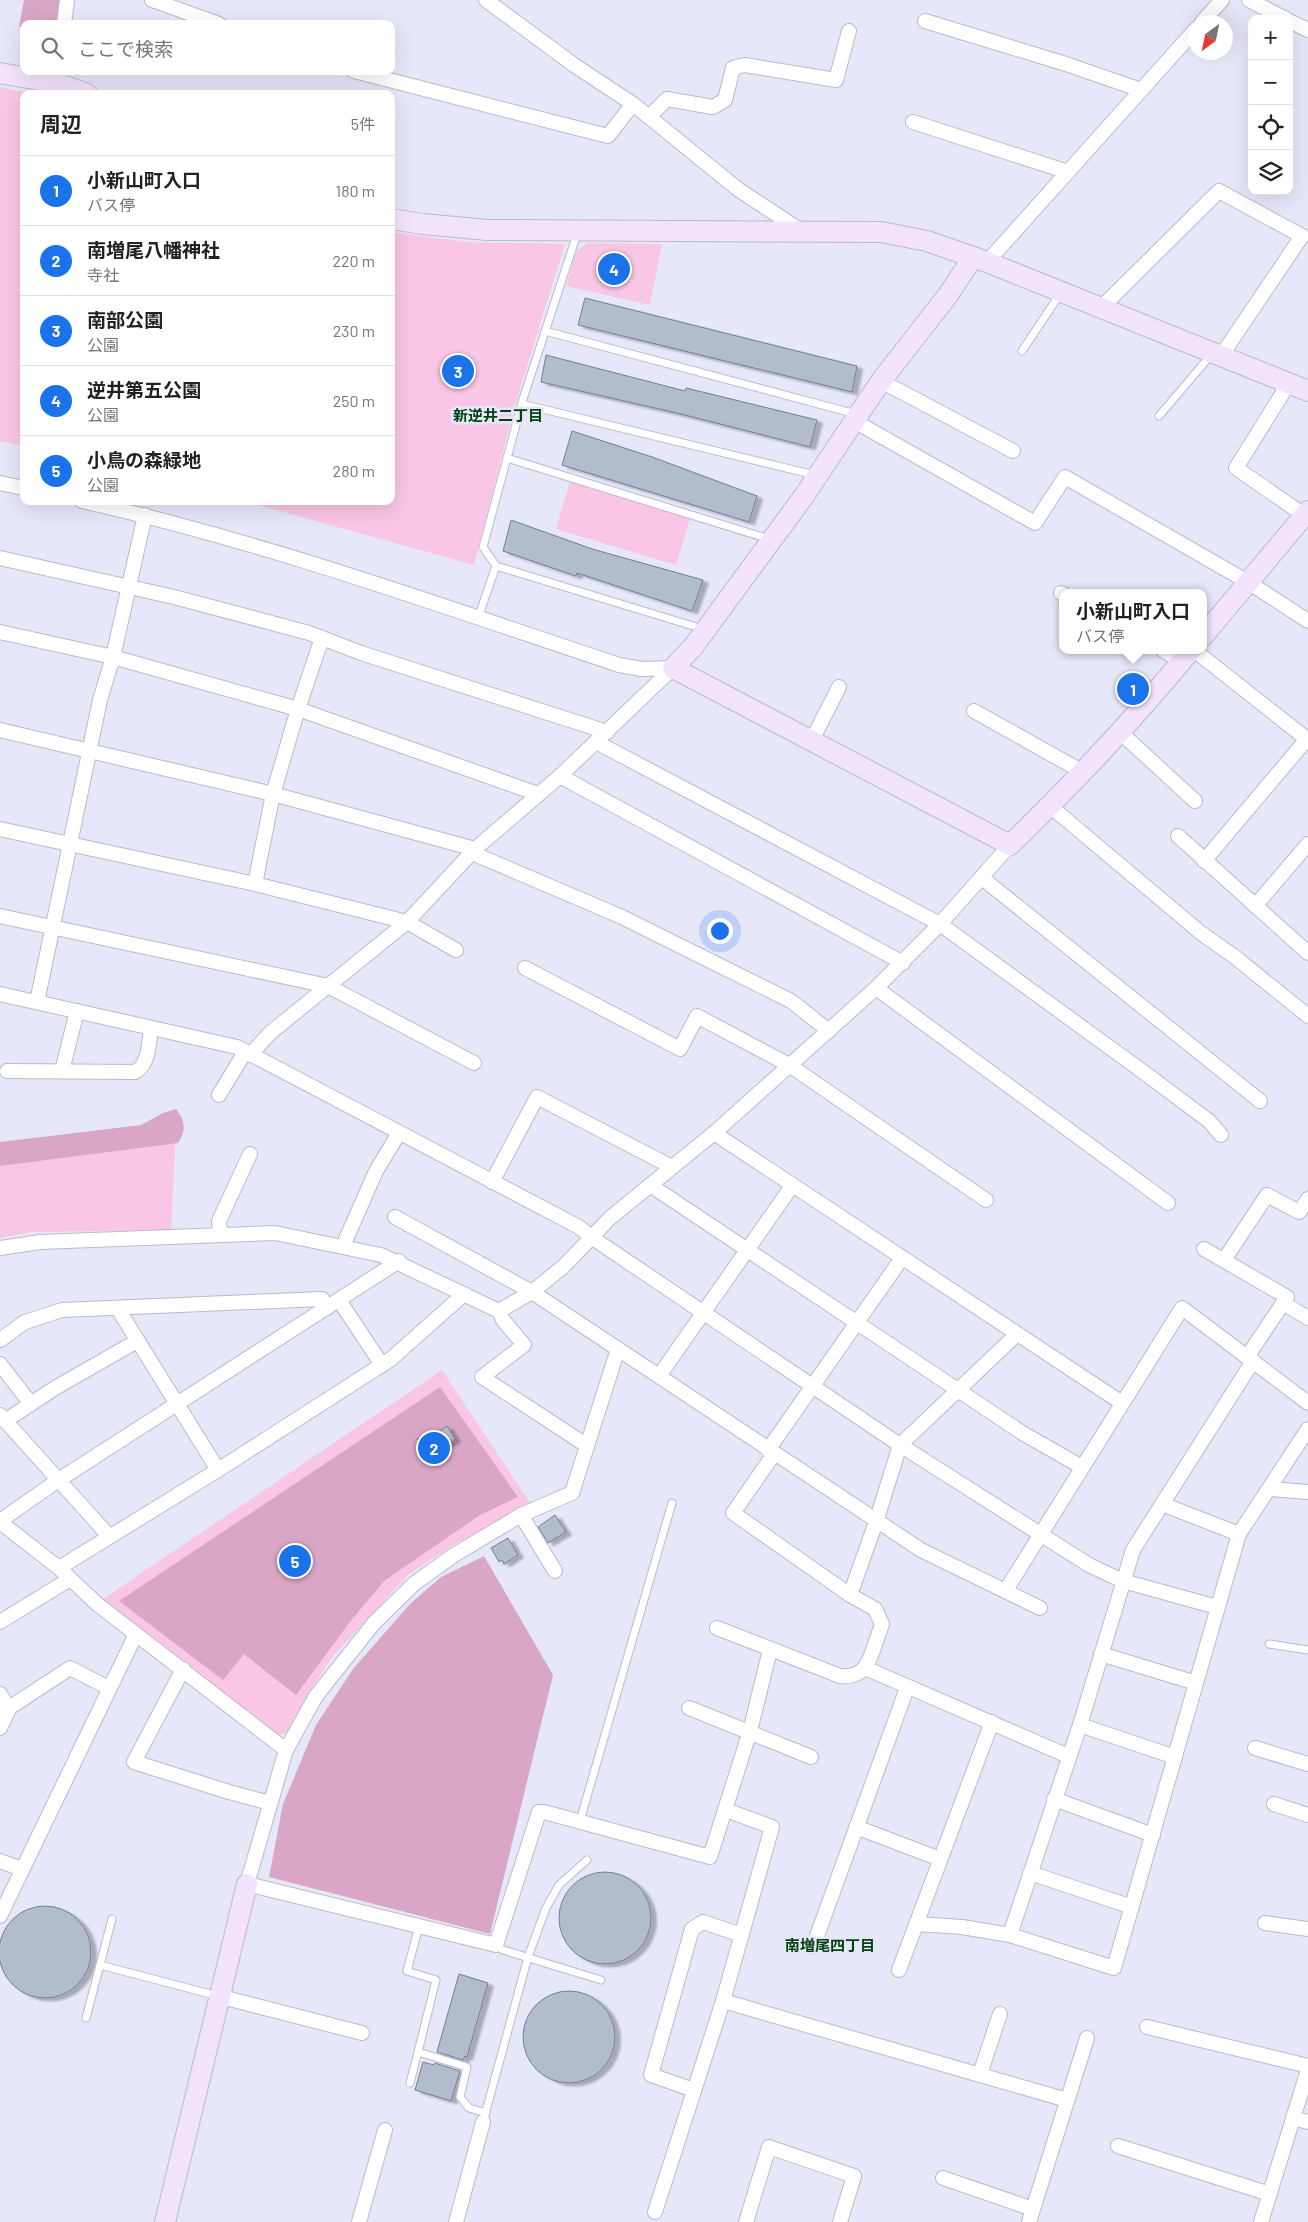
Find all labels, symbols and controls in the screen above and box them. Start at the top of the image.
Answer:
north arrow [1188,15,1233,60]
map controls [1248,15,1293,195]
button: + [1248,15,1293,60]
search box [20,20,395,75]
icon: search [38,34,66,62]
text: ここで検索 [78,37,173,60]
button: − [1248,60,1293,105]
button: locate [1248,105,1293,150]
text: 周辺 [40,111,82,136]
text: 5件 [351,114,375,133]
button: layers [1248,150,1293,195]
text: 小新山町入口 [87,168,201,191]
text: 1 [53,181,59,200]
text: 180 m [336,181,375,200]
text: バス停 [87,195,135,214]
text: 南増尾八幡神社 [87,238,220,261]
pin: 4 [598,250,630,288]
text: 2 [52,251,60,270]
text: 220 m [332,251,375,270]
text: 寺社 [87,265,119,284]
text: 南部公園 [87,308,163,331]
text: 3 [52,321,60,340]
text: 230 m [333,321,375,340]
text: 公園 [87,335,119,354]
pin: 3 [442,352,474,390]
text: 逆井第五公園 [87,378,201,401]
text: 4 [51,391,61,410]
text: 250 m [333,391,375,410]
text: 公園 [87,405,119,424]
district label: 新逆井二丁目 [453,406,543,424]
text: 小鳥の森緑地 [87,448,201,471]
text: 5 [52,461,60,480]
text: 280 m [333,461,375,480]
text: 公園 [87,475,119,494]
popup [1059,589,1207,654]
text: 小新山町入口 [1076,599,1190,622]
text: バス停 [1076,626,1124,645]
pin: 1 [1117,670,1149,708]
your location [707,918,733,944]
pin: 2 [418,1429,450,1467]
pin: 5 [279,1542,311,1580]
district label: 南増尾四丁目 [785,1936,875,1954]

